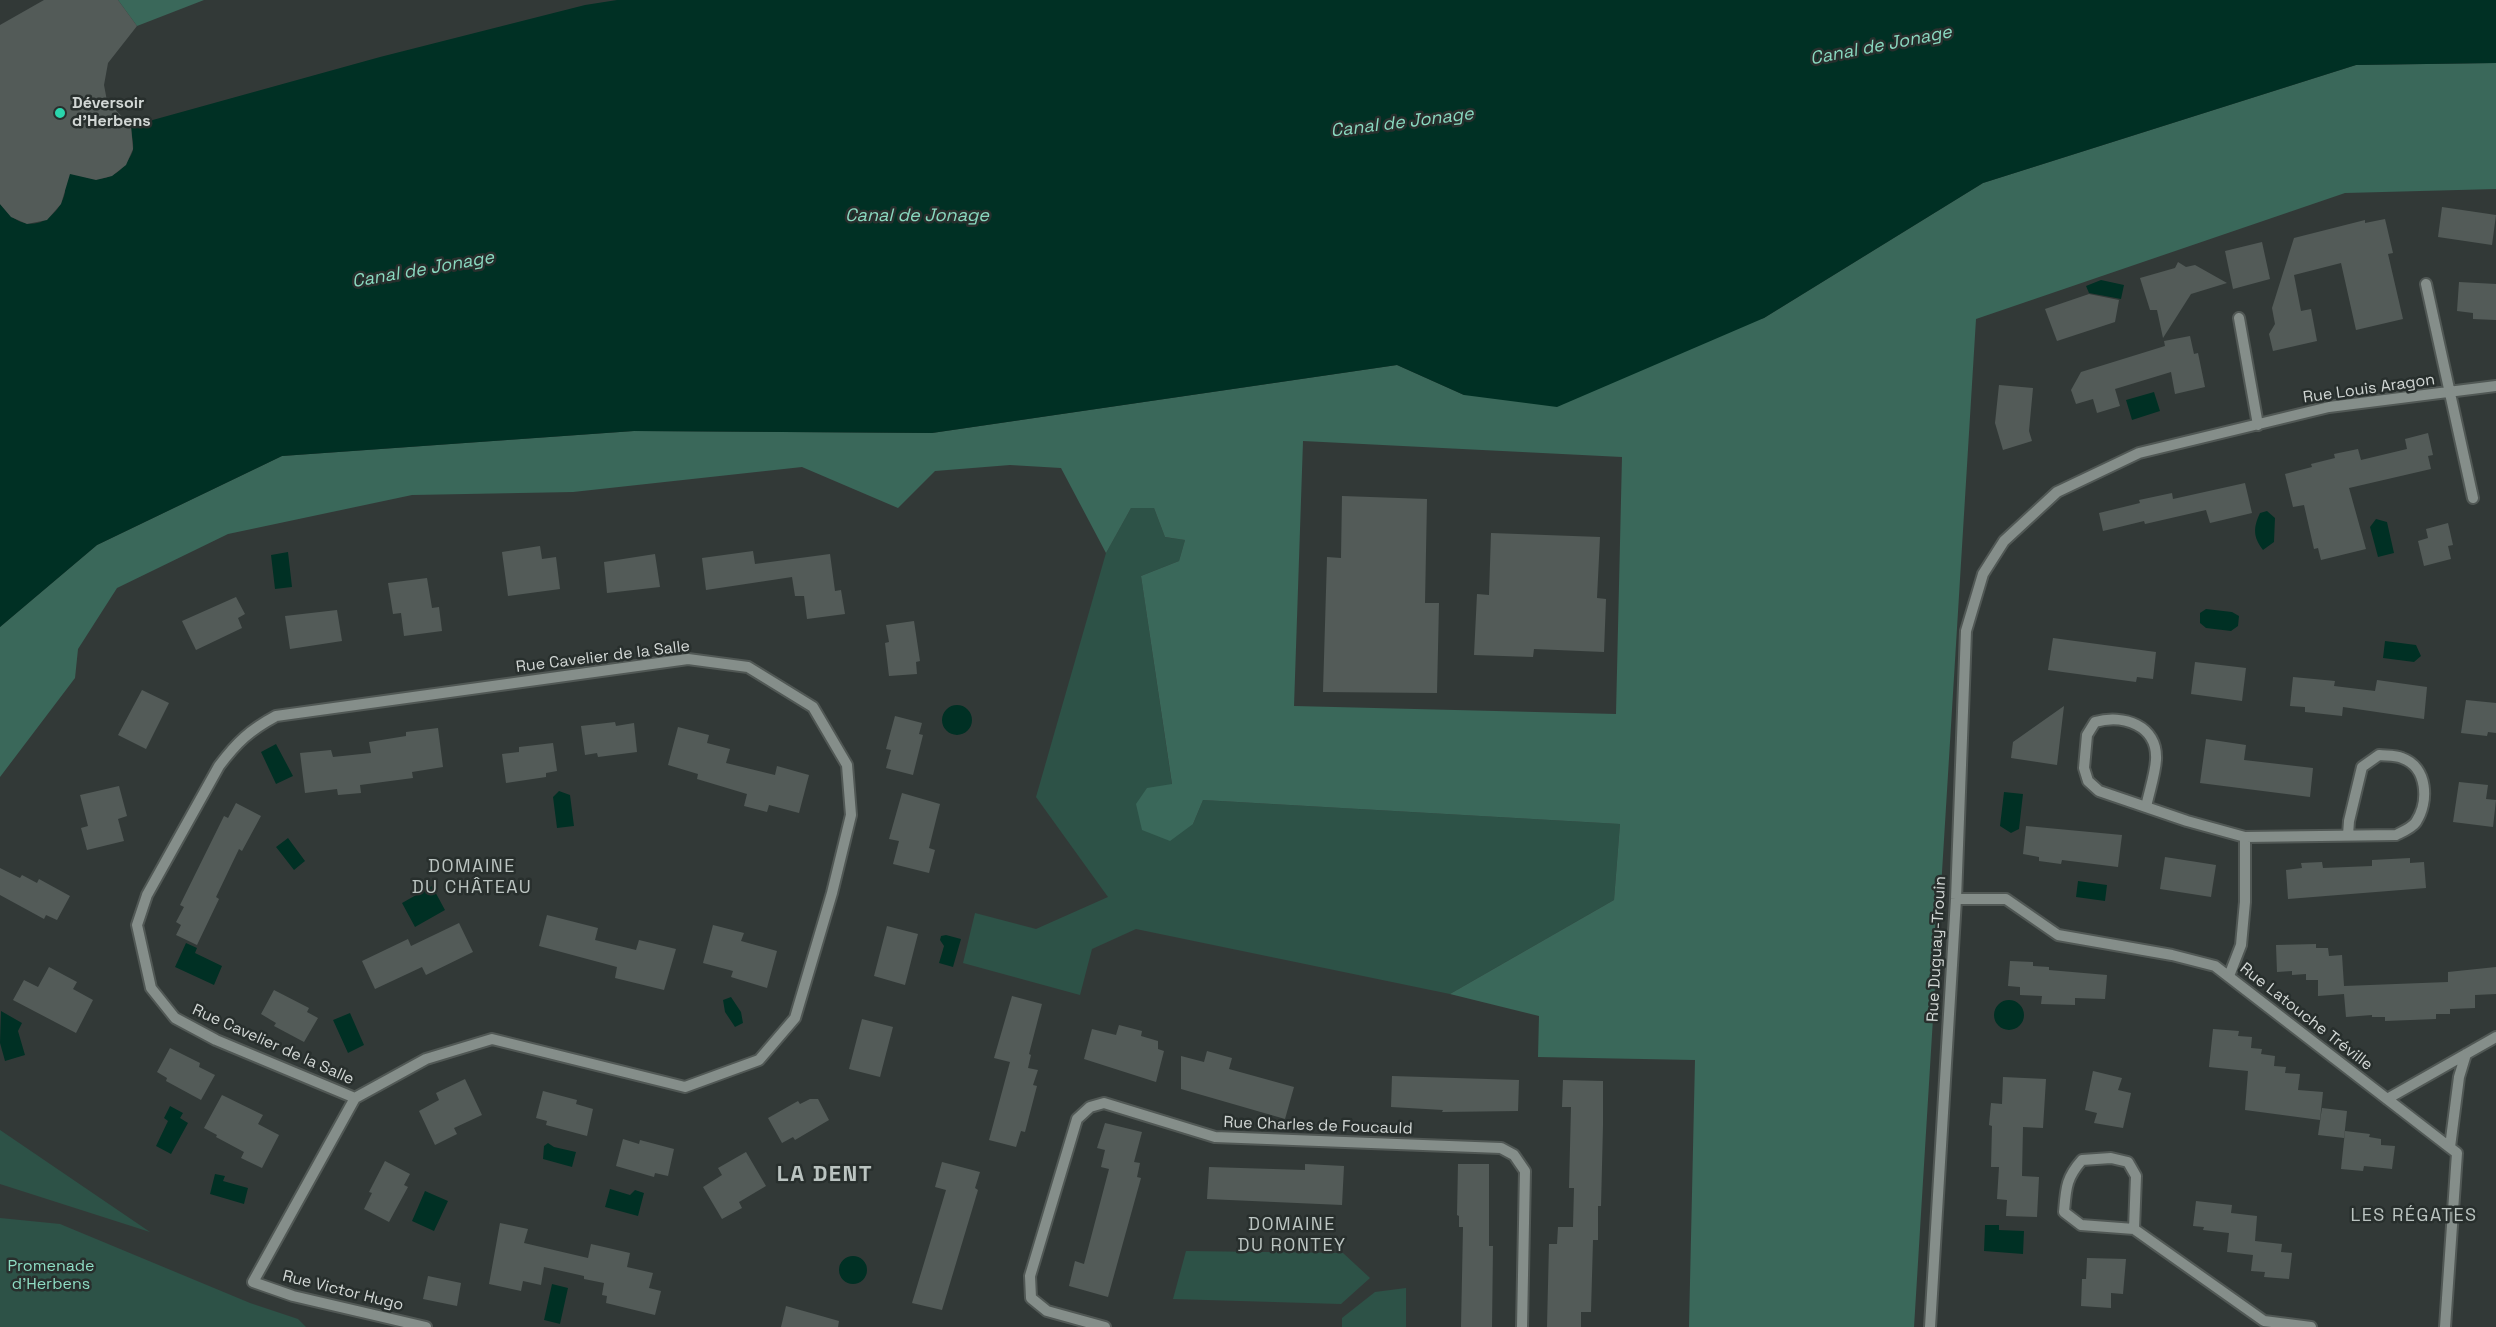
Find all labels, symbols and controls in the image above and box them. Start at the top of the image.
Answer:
water label: Canal de Jonage [1808,22,1954,70]
place label: Déversoir d'Herbens [72,94,151,132]
water label: Canal de Jonage [1329,104,1475,142]
marker: Déversoir d'Herbens [53,106,67,120]
water label: Canal de Jonage [845,205,989,227]
water label: Canal de Jonage [350,247,496,293]
street label: Rue Louis Aragon [2302,370,2436,408]
street label: Rue Cavelier de la Salle [515,637,691,677]
district label: DOMAINE DU CHÂTEAU [412,856,532,898]
street label: Rue Duguay-Trouin [1924,876,1950,1022]
street label: Rue Latouche Tréville [2236,959,2376,1075]
street label: Rue Cavelier de la Salle [189,1001,357,1089]
street label: Rue Charles de Foucauld [1223,1113,1413,1139]
district label: LA DENT [777,1162,873,1188]
district label: LES RÉGATES [2350,1205,2478,1227]
district label: DOMAINE DU RONTEY [1237,1214,1347,1256]
park label: Promenade d'Herbens [7,1257,95,1295]
street label: Rue Victor Hugo [280,1267,406,1315]

